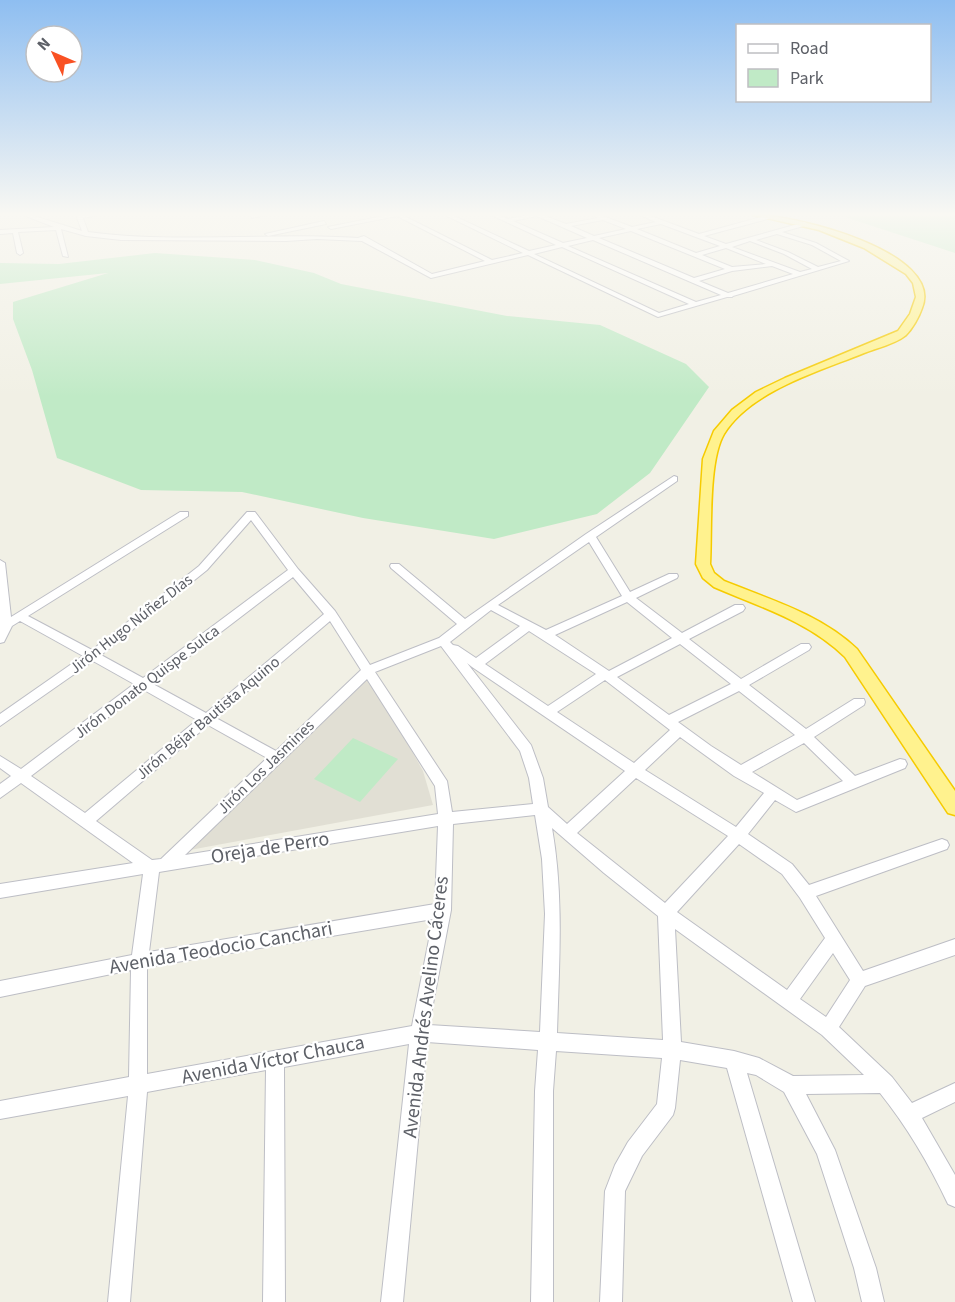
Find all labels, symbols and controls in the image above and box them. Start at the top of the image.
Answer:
north arrow [24,24,84,84]
legend [736,24,931,102]
text: N [32,33,56,56]
text: Road [790,36,829,61]
text: Park [790,66,824,91]
street label: Jirón Hugo Núñez Días [65,569,197,679]
street label: Jirón Donato Quispe Sulca [70,620,224,744]
street label: Jirón Béjar Bautista Aquino [131,651,285,785]
street label: Jirón Los Jasmines [213,715,319,819]
street label: Oreja de Perro [209,825,331,871]
street label: Avenida Andrés Avelino Cáceres [396,874,456,1140]
street label: Avenida Teodocio Canchari [107,915,335,981]
street label: Avenida Víctor Chauca [179,1029,367,1091]

